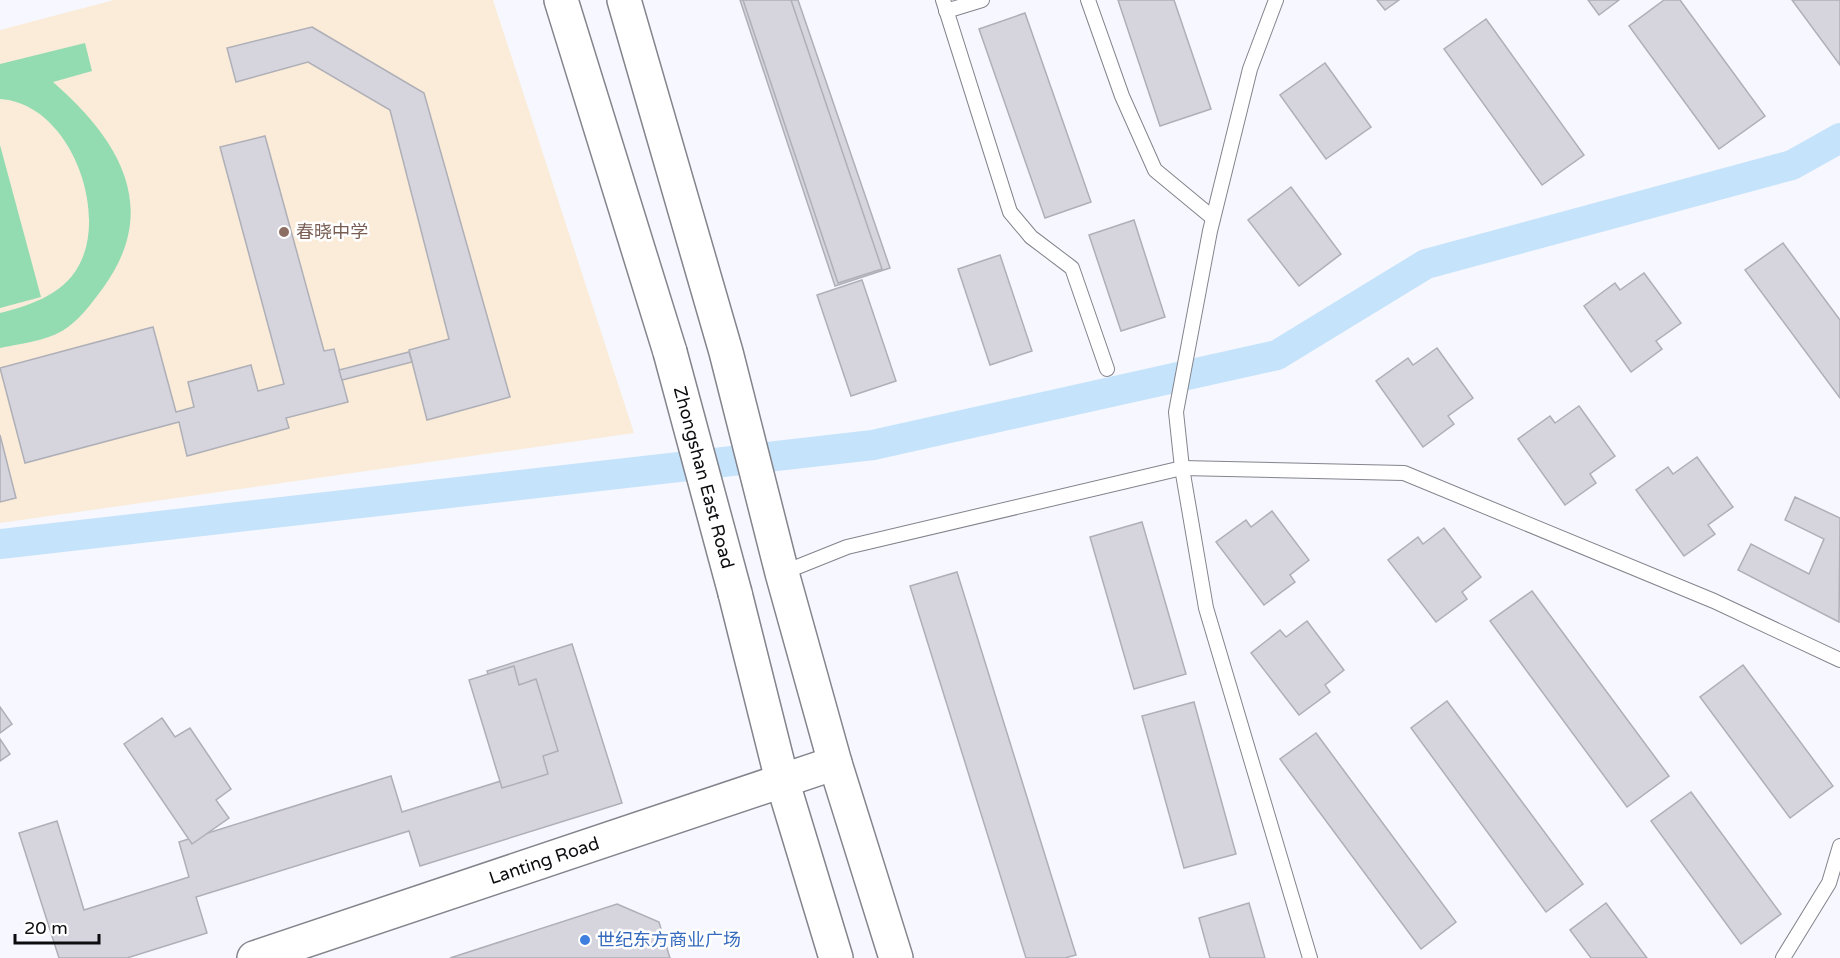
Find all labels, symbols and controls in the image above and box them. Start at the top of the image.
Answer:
place label: 春晓中学 [296,221,368,243]
marker: 春晓中学 [277,225,291,239]
street label: Zhongshan East Road [669,384,739,571]
street label: Lanting Road [486,832,602,889]
scale bar [15,907,99,945]
text: 20 m [24,917,68,939]
place label: 世纪东方商业广场 [597,929,741,951]
marker: 世纪东方商业广场 [578,933,592,947]

